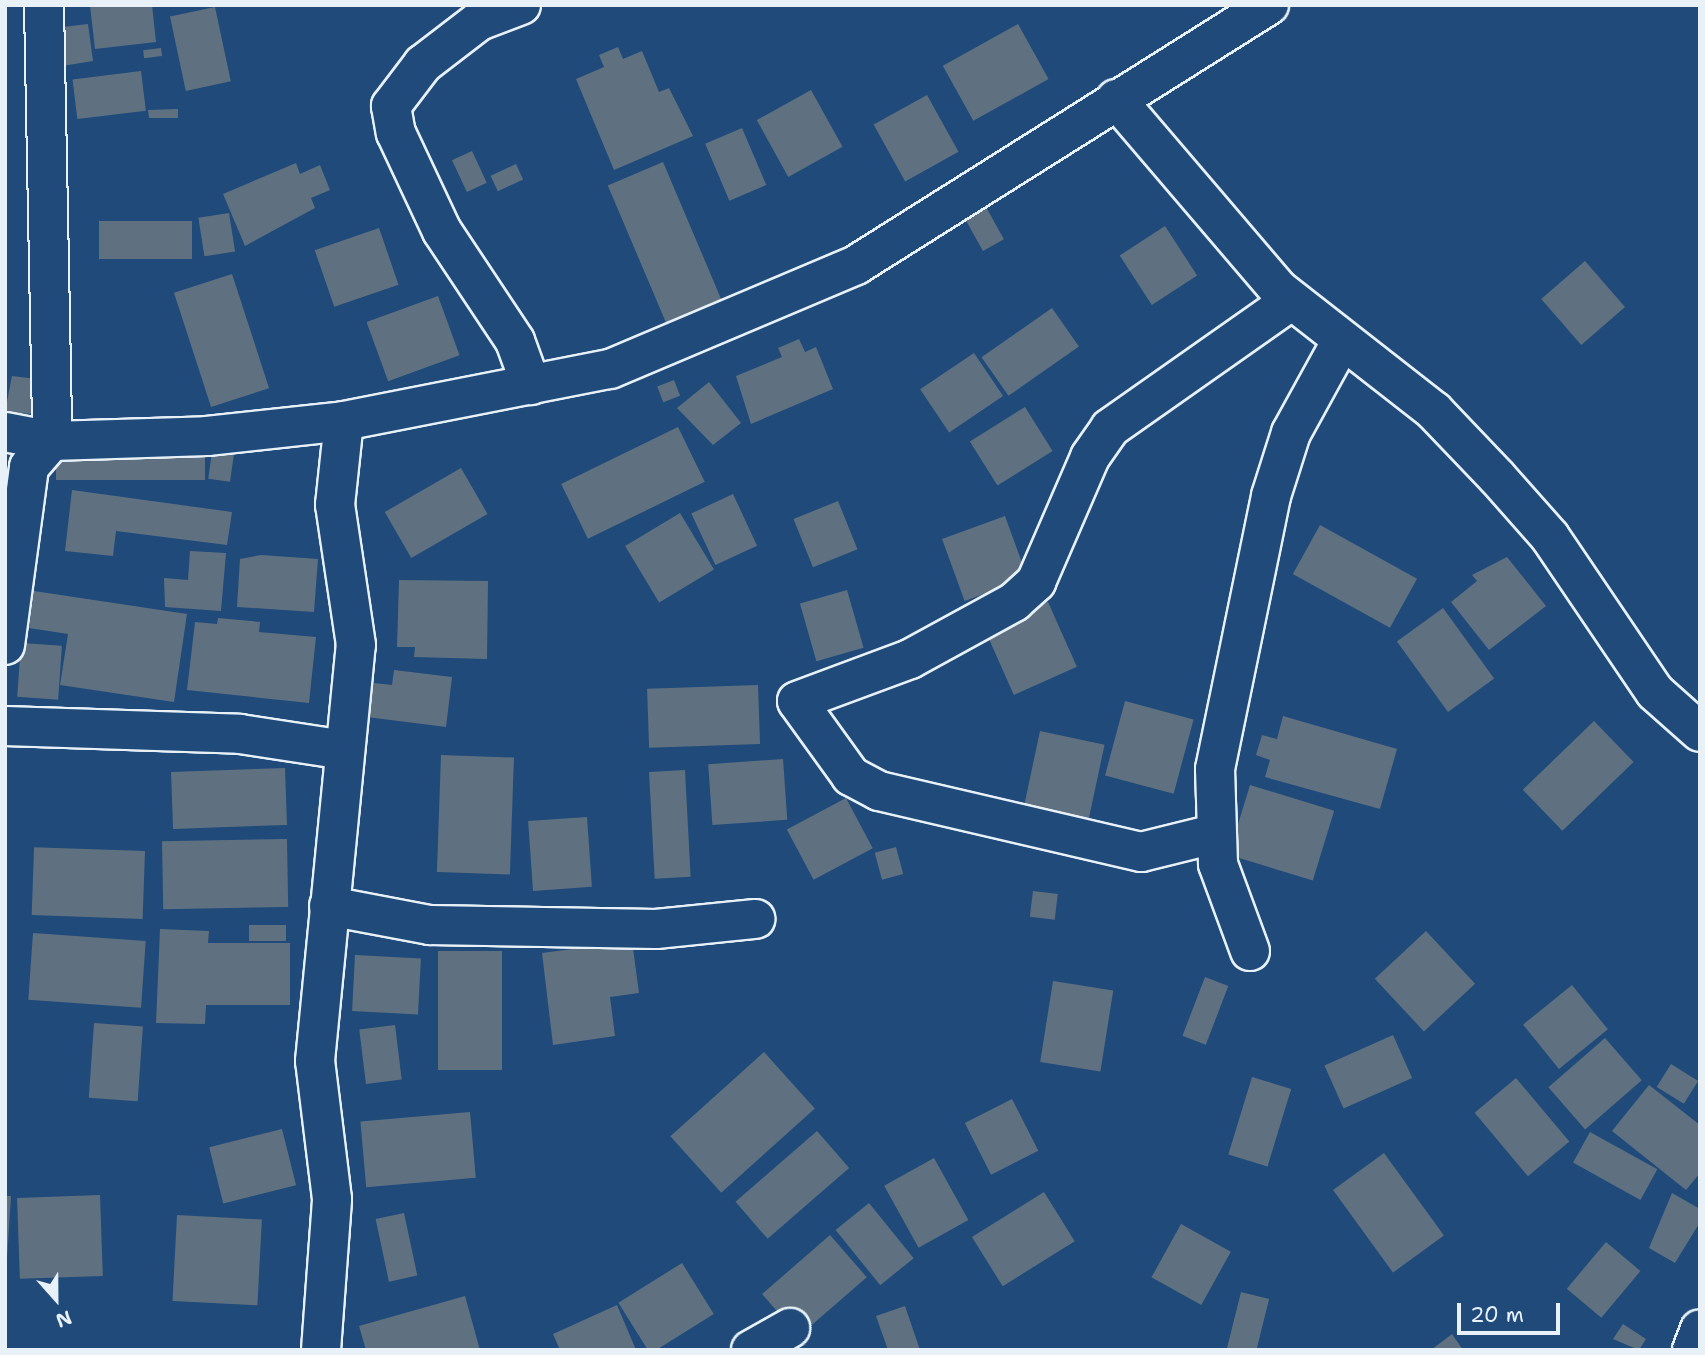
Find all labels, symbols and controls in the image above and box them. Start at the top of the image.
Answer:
north arrow [21,1264,91,1334]
scale bar [1460,1288,1563,1332]
text: 20 m [1470,1301,1524,1329]
text: N [52,1305,75,1333]

